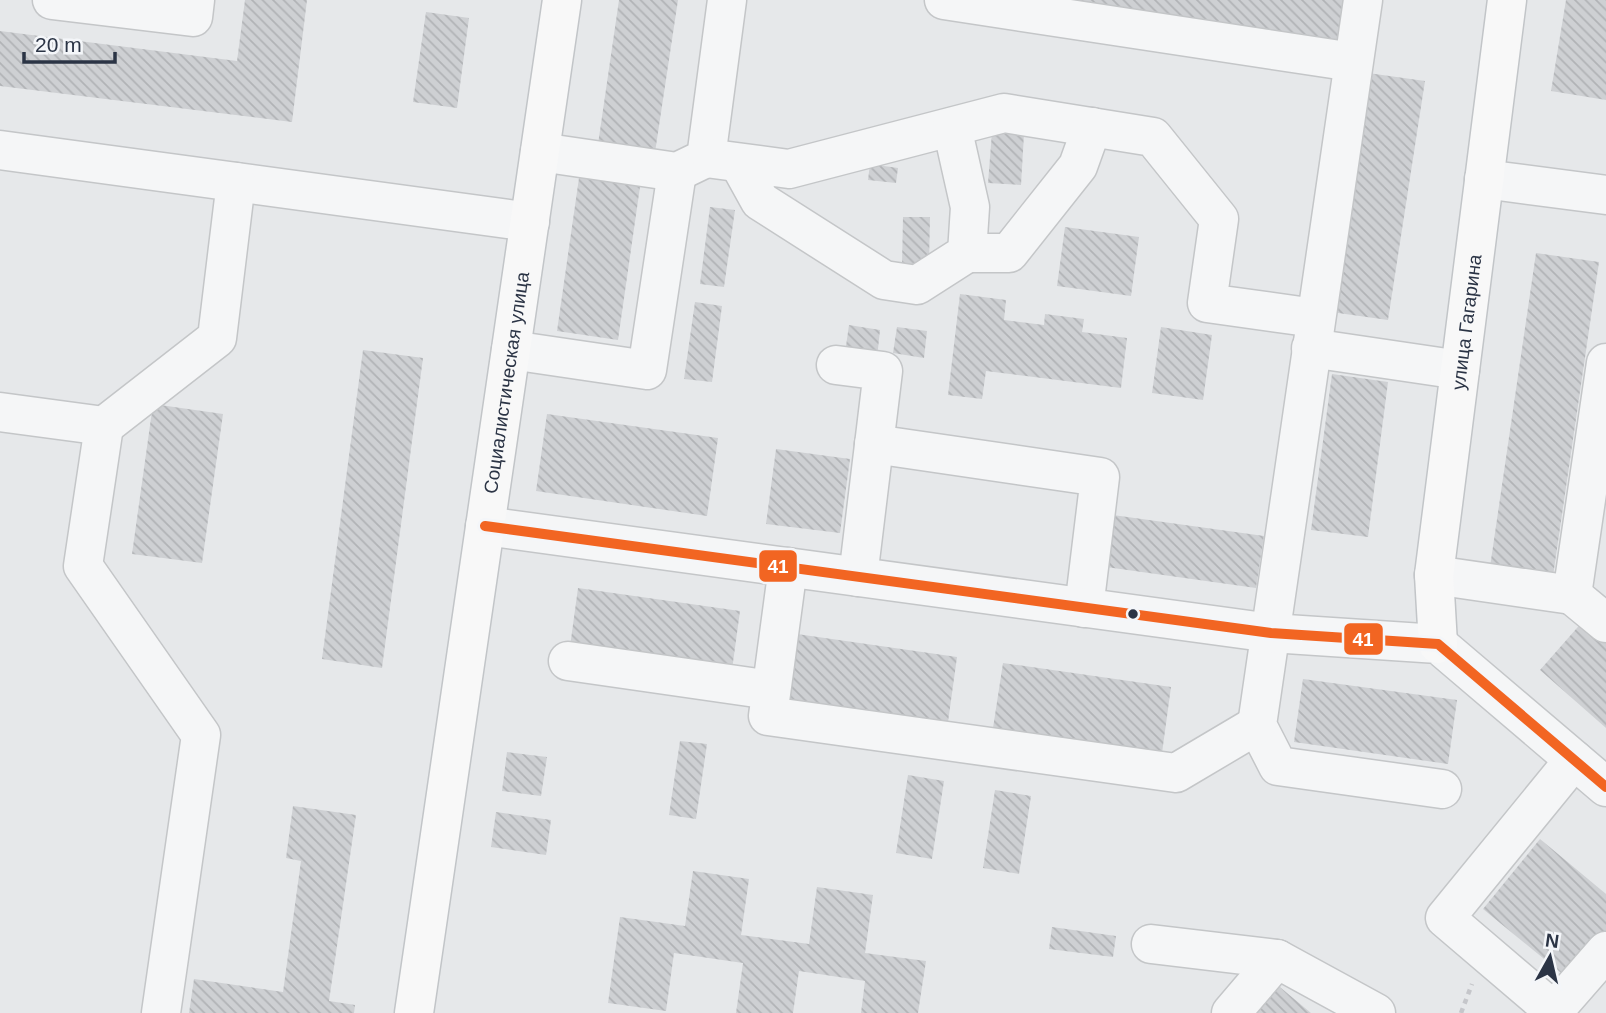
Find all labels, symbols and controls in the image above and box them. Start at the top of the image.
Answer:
scale bar [24,21,116,65]
text: 20 m [35,33,82,56]
street label: улица Гагарина [1447,253,1485,391]
street label: Социалистическая улица [479,270,533,495]
line badge: 41 [758,549,798,583]
text: 41 [767,556,789,577]
unlabelled marker [1126,607,1140,621]
line badge: 41 [1343,622,1384,656]
text: 41 [1352,629,1374,650]
north arrow [1515,922,1585,992]
text: N [1544,929,1561,952]

